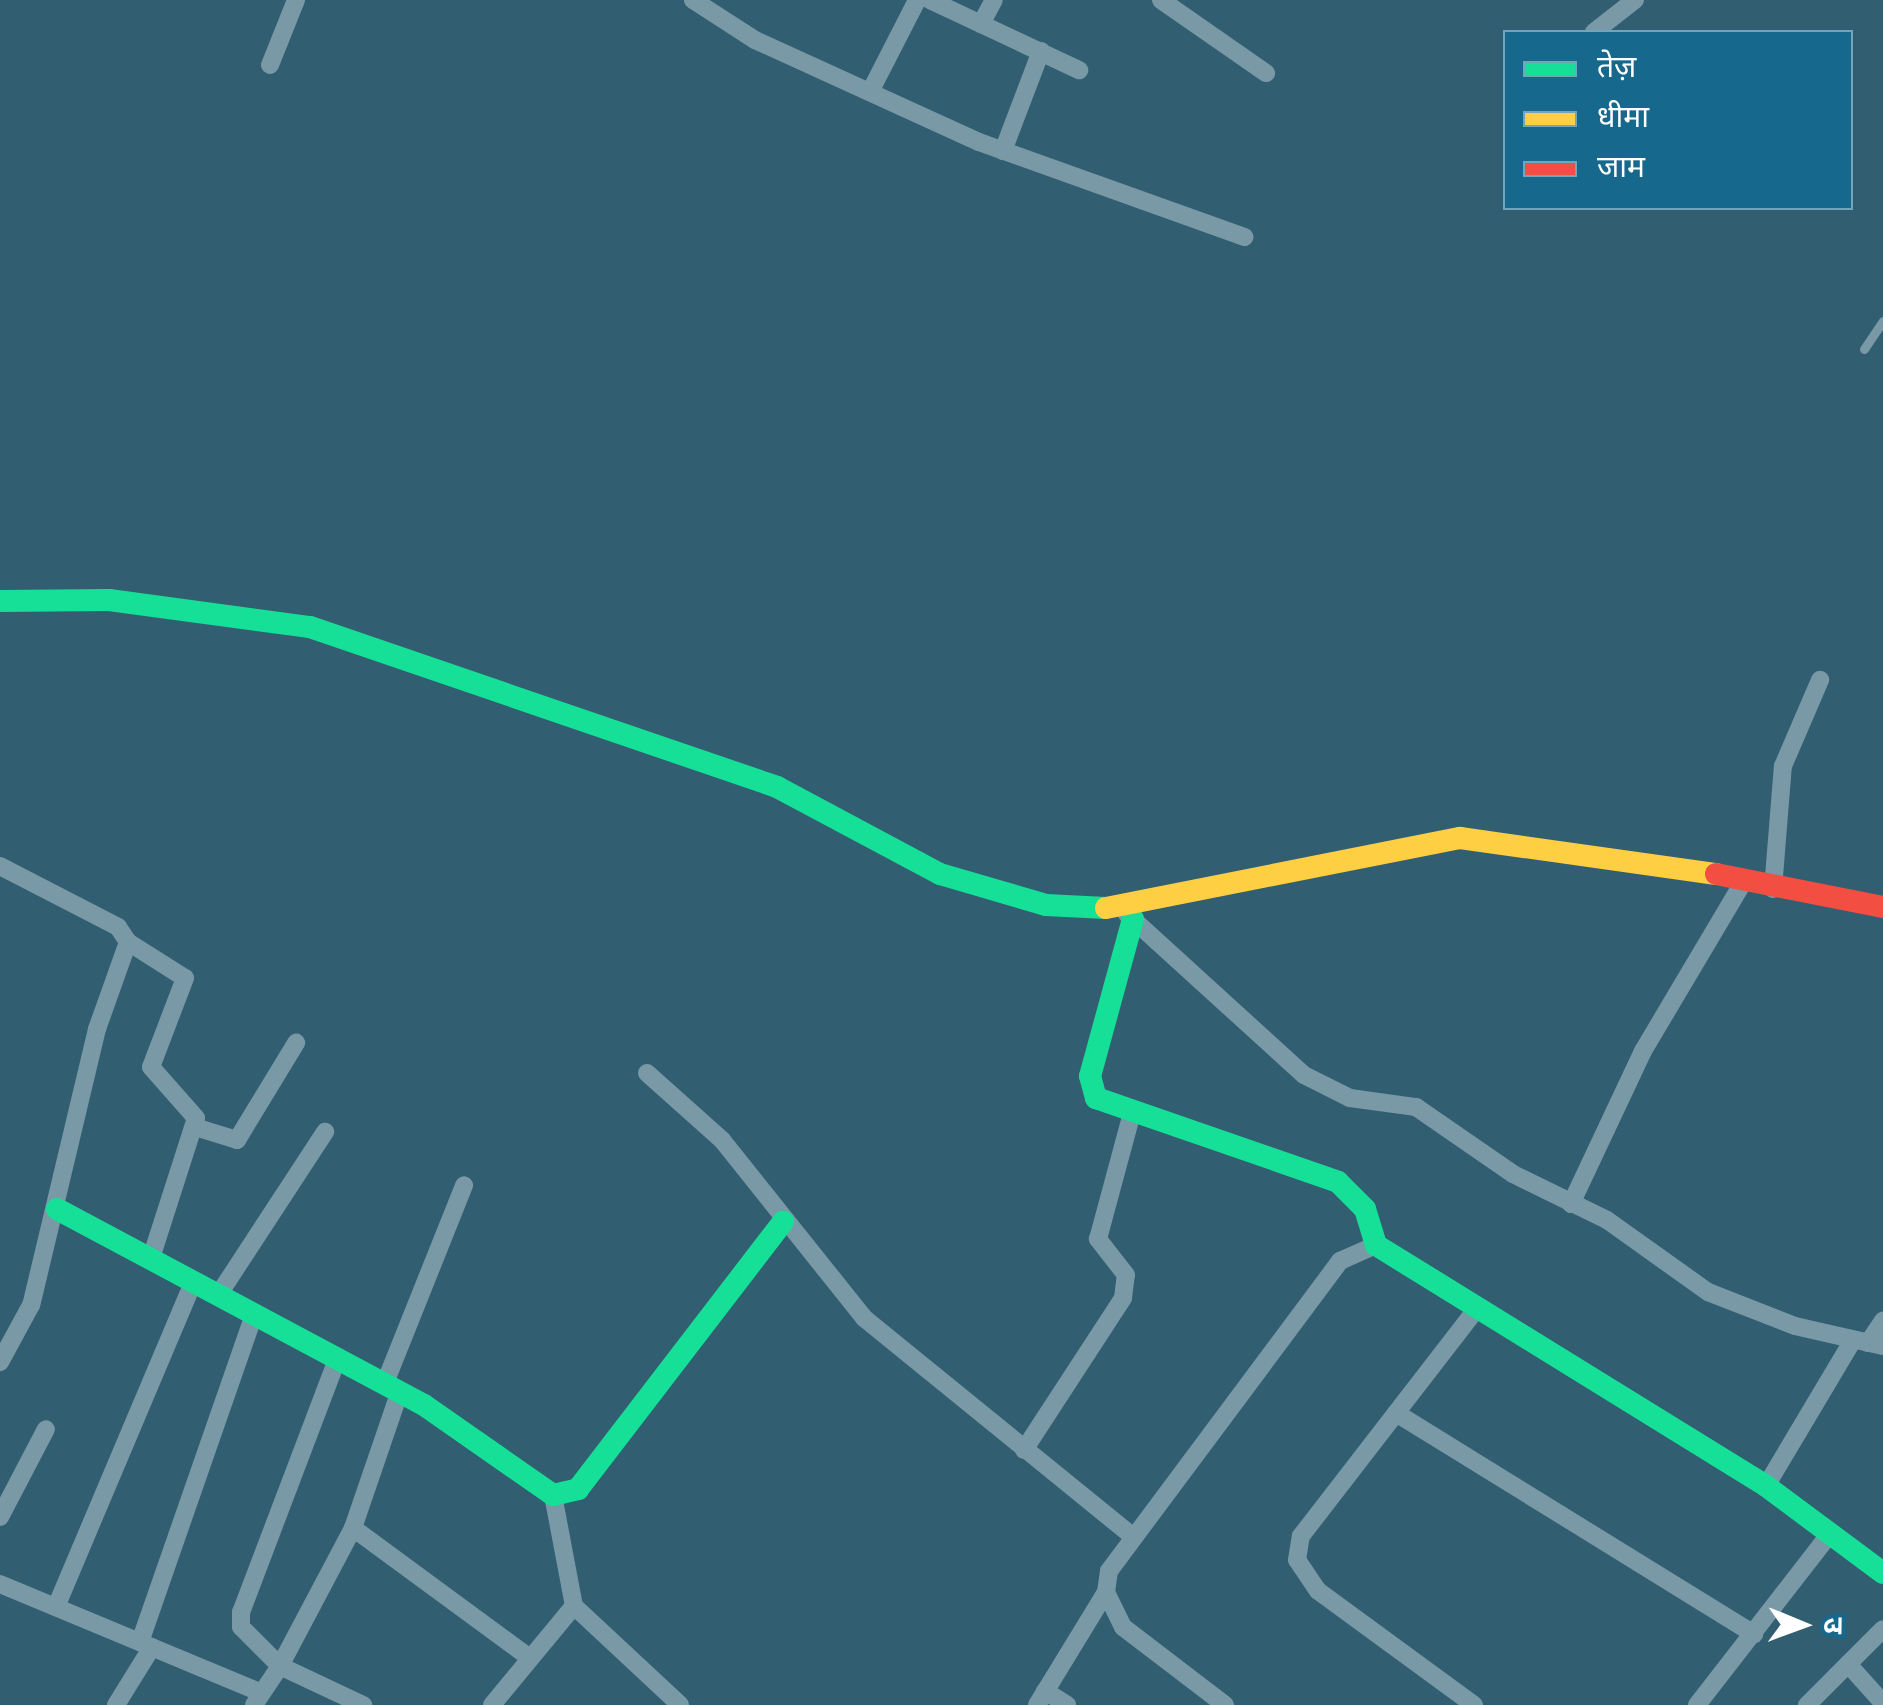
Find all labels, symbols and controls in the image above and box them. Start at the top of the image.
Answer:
legend [1503,30,1853,210]
text: तेज़ [1597,50,1636,83]
text: धीमा [1597,100,1649,133]
text: जाम [1597,150,1645,183]
north arrow [1753,1575,1853,1675]
text: उ [1818,1617,1849,1634]

